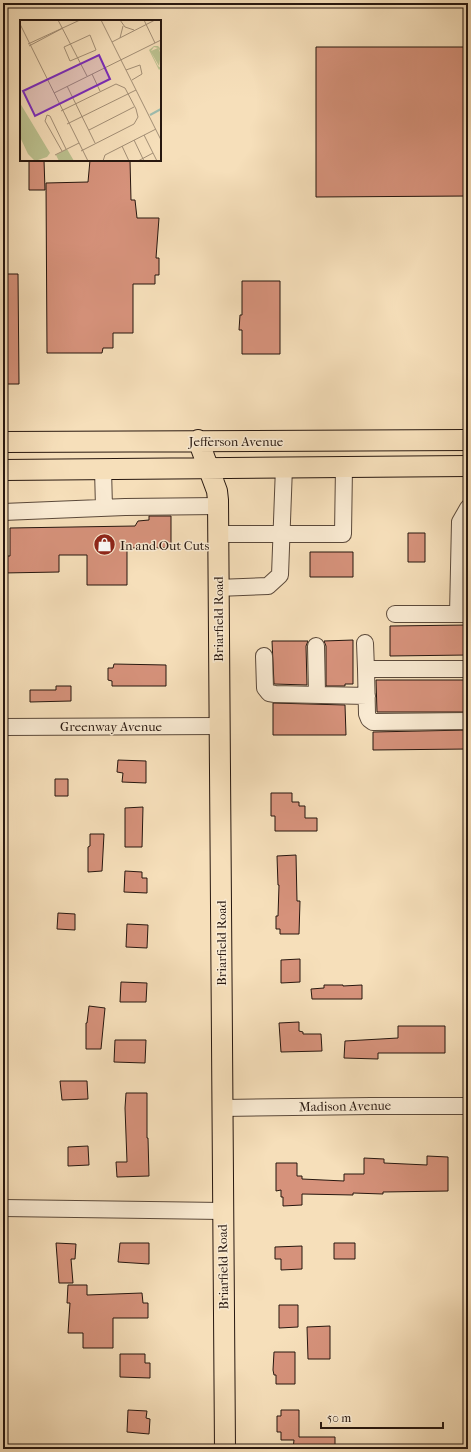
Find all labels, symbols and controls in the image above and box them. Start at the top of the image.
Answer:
inset map [20,20,161,161]
street label: Jefferson Avenue [188,434,284,449]
shop icon: In and Out Cuts [91,532,117,558]
place label: In and Out Cuts [120,538,210,553]
street label: Briarfield Road [211,575,226,662]
street label: Greenway Avenue [60,719,162,734]
street label: Briarfield Road [214,899,229,986]
street label: Madison Avenue [299,1098,392,1114]
street label: Briarfield Road [215,1223,231,1310]
scale bar [321,1404,443,1430]
text: 50 m [327,1411,351,1425]

